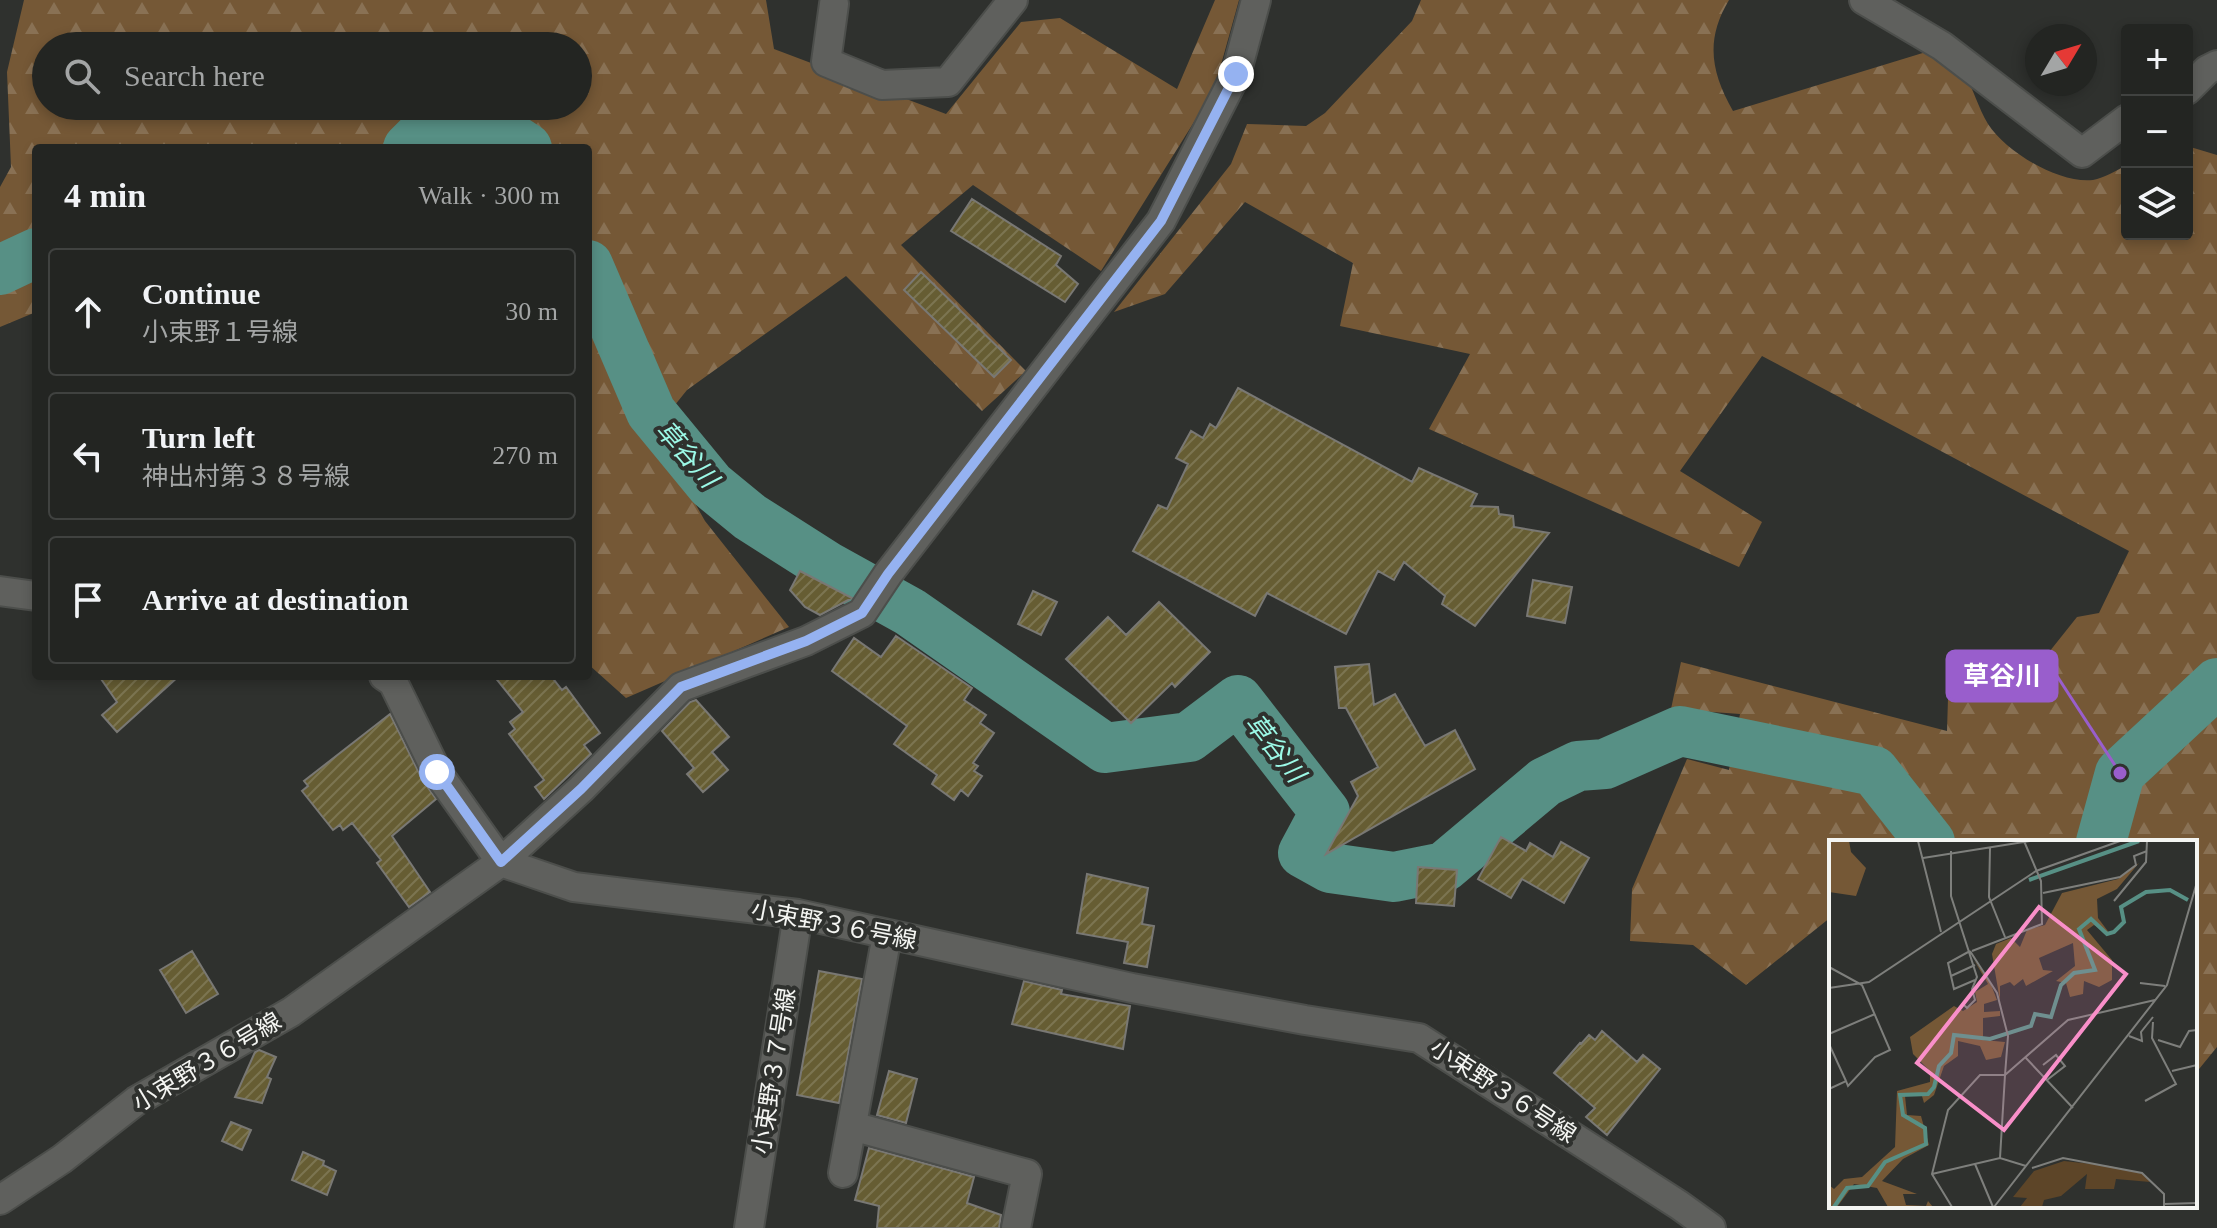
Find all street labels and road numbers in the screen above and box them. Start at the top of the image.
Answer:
street label: 小束野３６号線 [749,896,919,954]
street label: 小束野３７号線 [748,986,800,1156]
street label: 小束野３６号線 [128,1008,286,1116]
street label: 小束野３６号線 [1425,1034,1581,1148]

